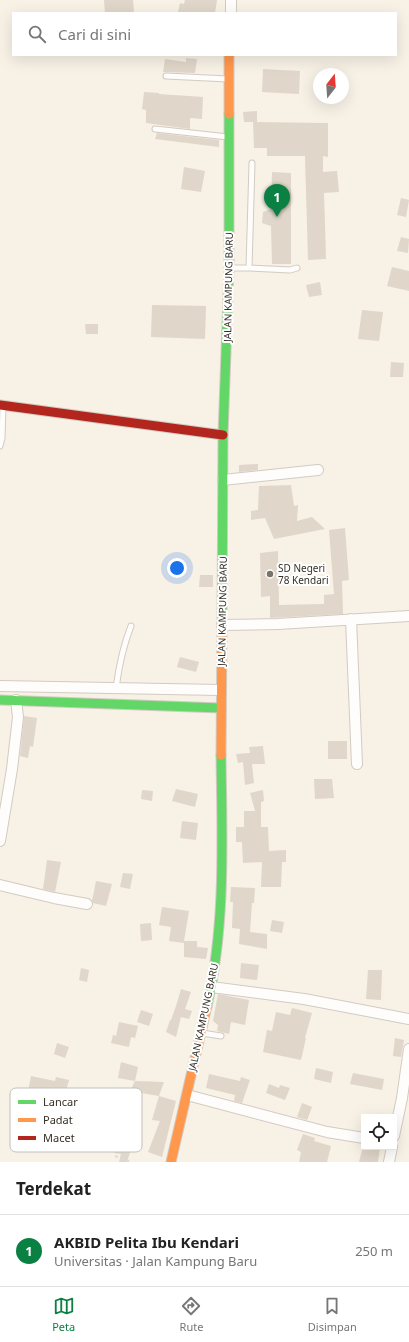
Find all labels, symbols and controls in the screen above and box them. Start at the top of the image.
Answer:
search box [12,12,397,56]
icon: search [26,23,48,45]
text: Cari di sini [58,24,131,44]
north arrow [313,68,349,104]
pin: 1 [264,184,290,217]
street label: JALAN KAMPUNG BARU [220,232,236,343]
street label: JALAN KAMPUNG BARU [214,556,230,667]
your location [167,558,187,578]
place label: SD Negeri 78 Kendari [278,561,329,587]
marker: SD Negeri 78 Kendari [265,569,275,579]
street label: JALAN KAMPUNG BARU [185,962,221,1073]
legend [10,1088,142,1152]
text: Lancar [43,1094,78,1109]
text: Padat [43,1112,73,1127]
map controls [361,1114,397,1150]
button: locate [361,1114,397,1150]
text: Macet [43,1130,75,1145]
text: Terdekat [16,1177,91,1200]
text: AKBID Pelita Ibu Kendari [54,1232,239,1252]
text: 1 [25,1242,33,1260]
text: 250 m [355,1242,393,1260]
text: Universitas · Jalan Kampung Baru [54,1252,257,1270]
tab: Peta [52,1295,75,1334]
tab: Rute [180,1295,203,1334]
tab: Disimpan [308,1295,357,1334]

